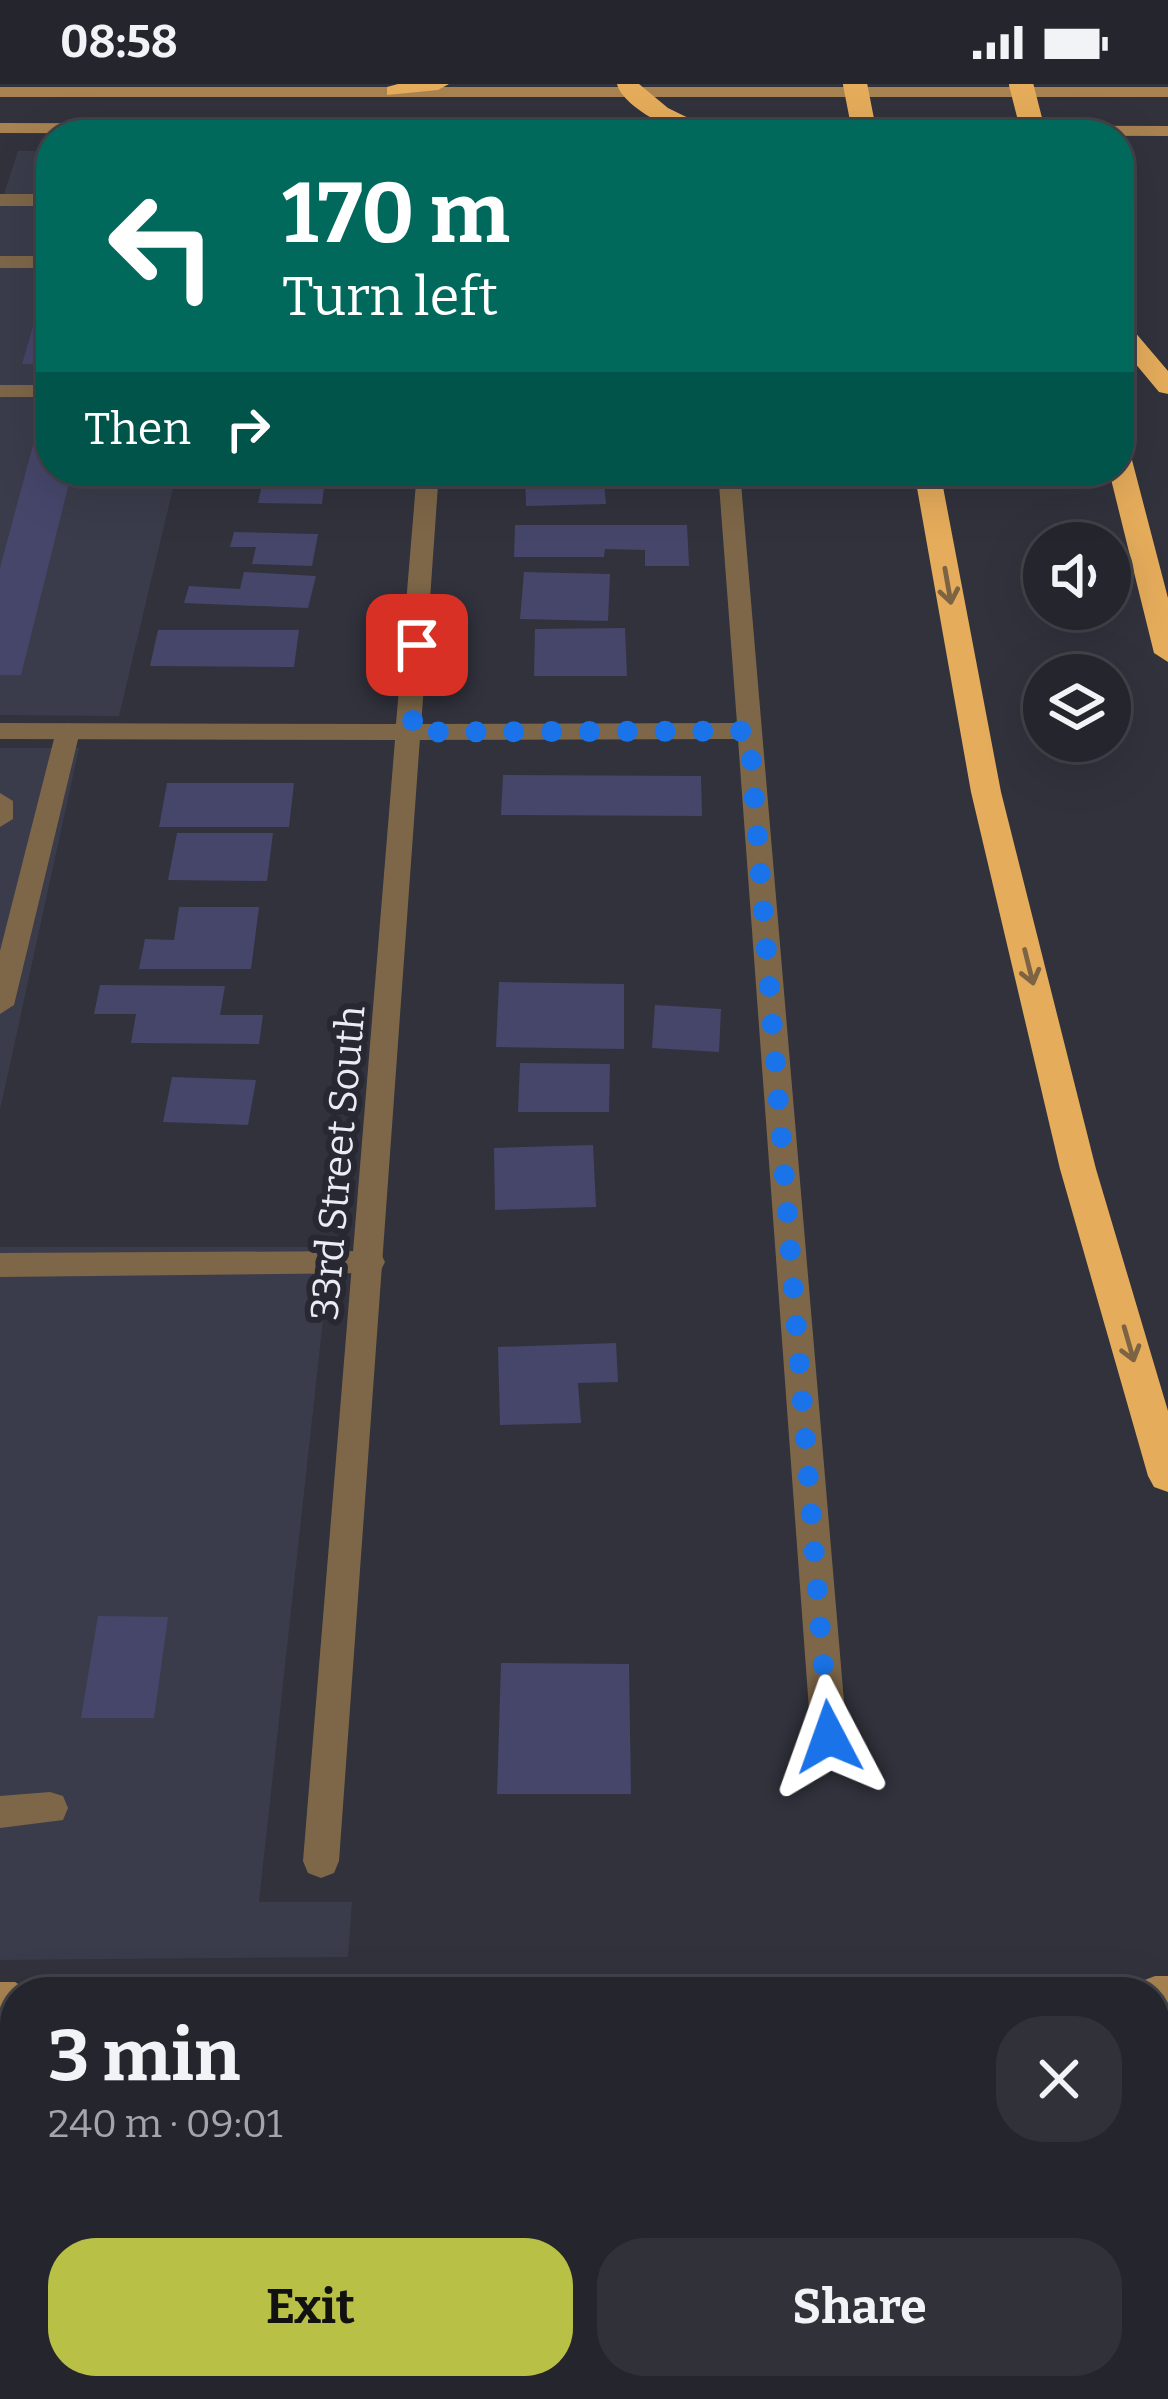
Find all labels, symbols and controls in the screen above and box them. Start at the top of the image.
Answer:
text: 08:58 [60,15,178,69]
text: 170 m [282,163,510,264]
icon: left [84,168,240,324]
text: Turn left [282,265,498,329]
icon: right [215,396,281,462]
text: Then [84,402,191,456]
map controls [1023,522,1131,762]
button: sound [1023,522,1131,630]
one-way arrow [938,566,960,605]
pin [366,594,468,696]
icon: arrive [384,612,450,678]
button: layers [1023,654,1131,762]
one-way arrow [1019,948,1041,986]
street label: 33rd Street South [301,1004,375,1322]
one-way arrow [1119,1324,1141,1362]
position arrow [766,1674,892,1800]
text: 3 min [48,2013,240,2099]
button: close [996,2016,1122,2142]
text: 240 m · 09:01 [48,2101,283,2147]
button: Exit [48,2238,573,2376]
button: Share [597,2238,1122,2376]

